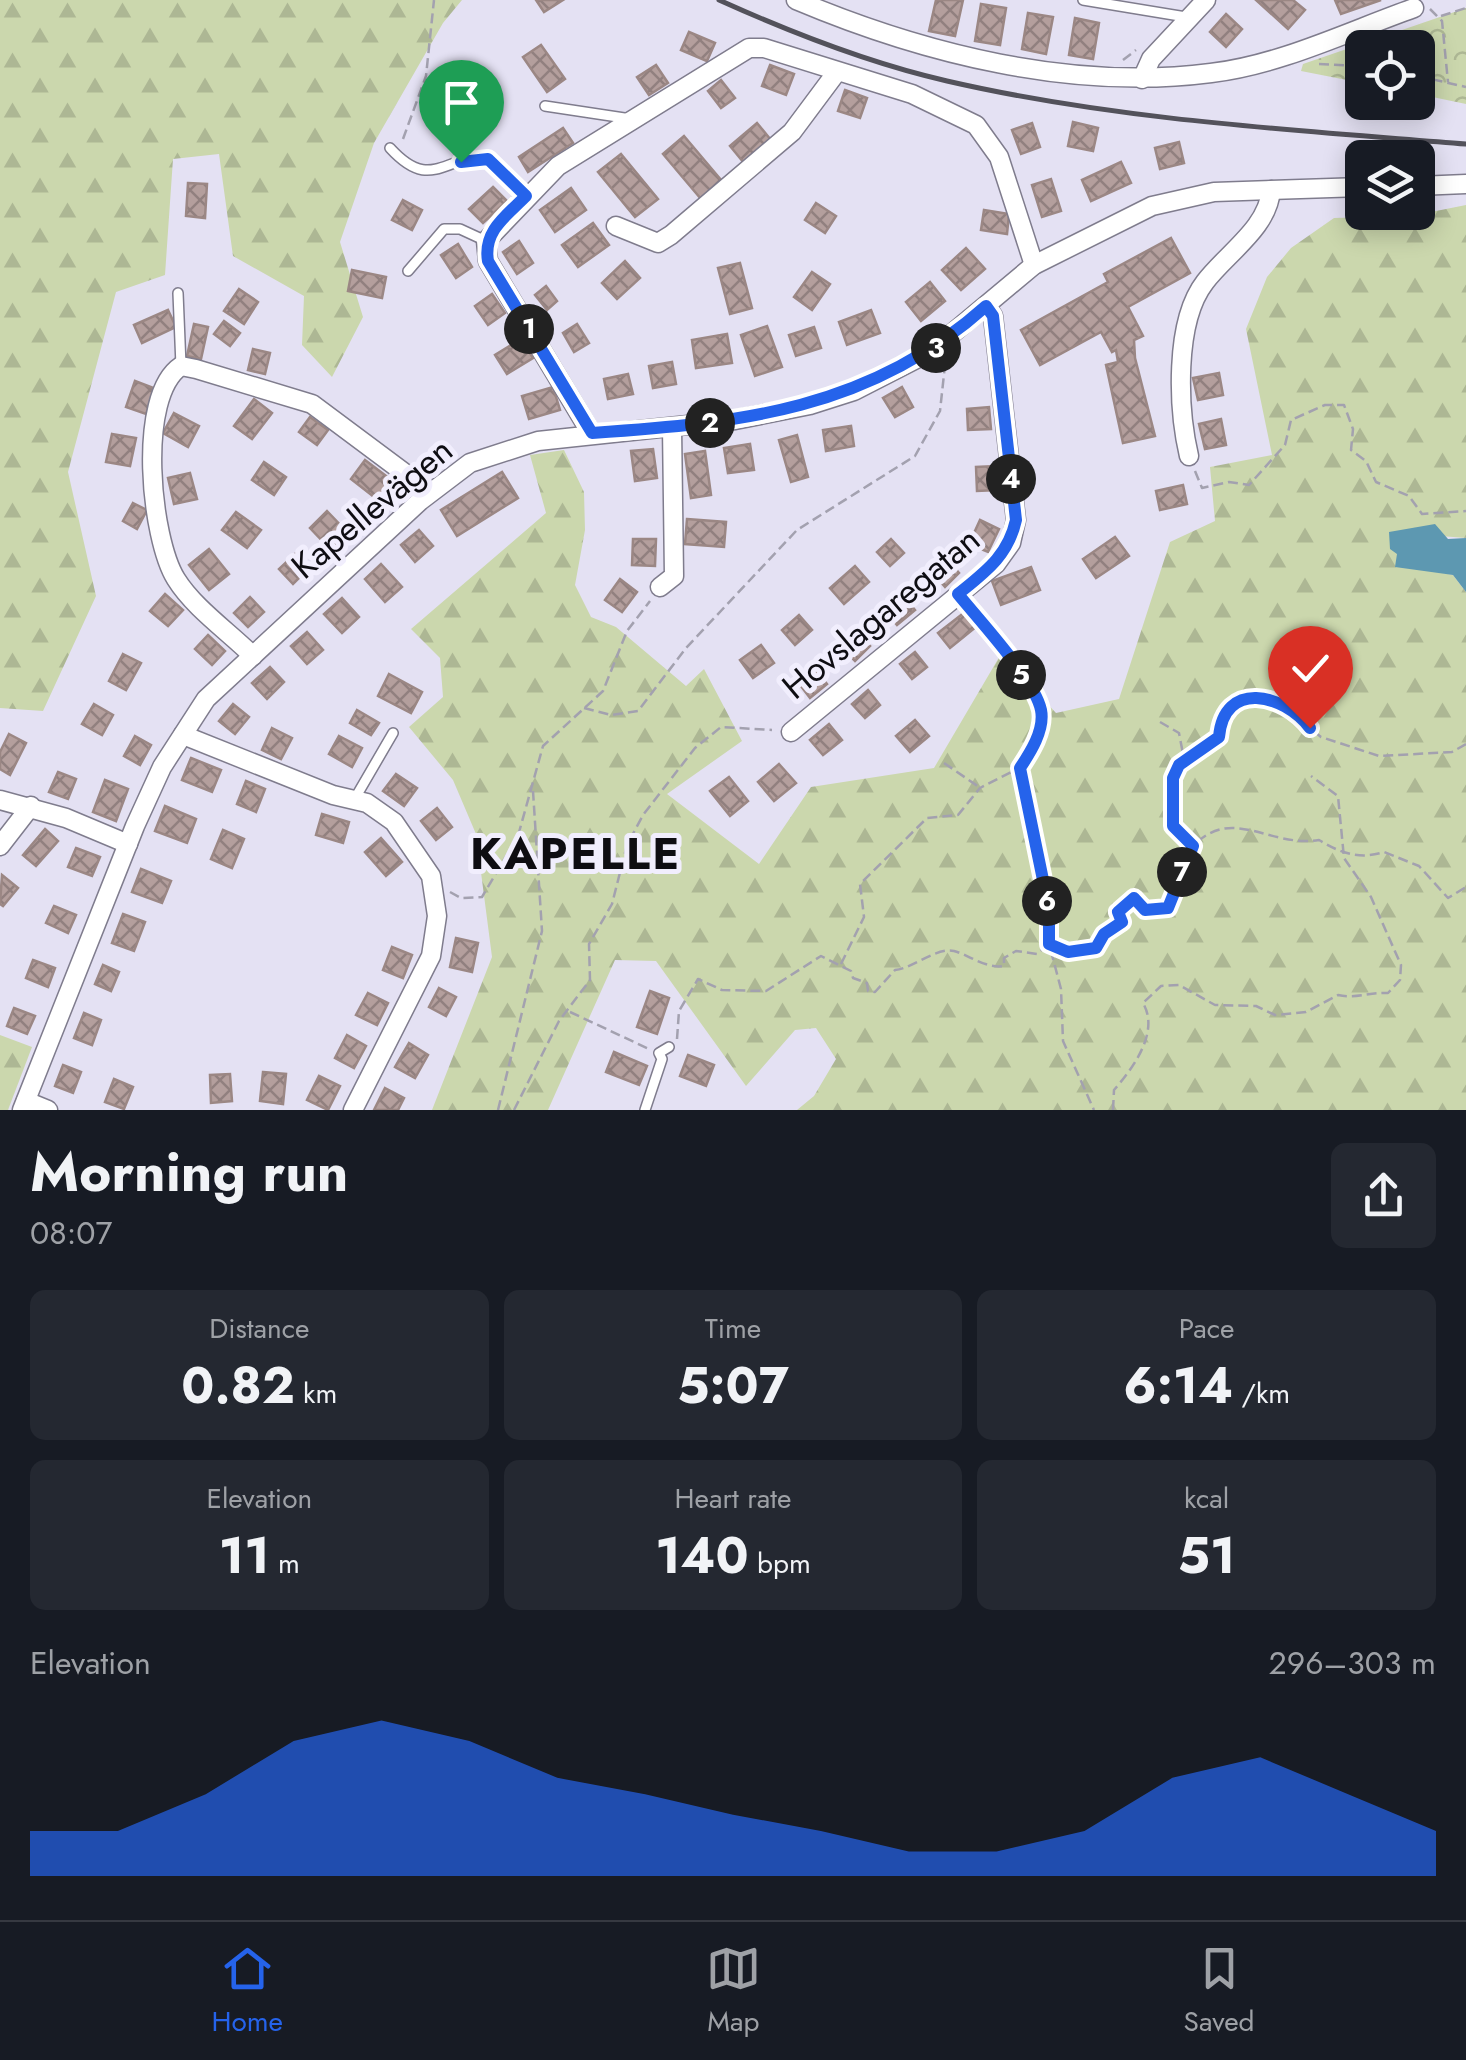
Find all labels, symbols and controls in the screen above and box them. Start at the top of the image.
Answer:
map controls [1345,30,1435,230]
button: locate [1345,30,1435,120]
pin [419,60,504,163]
icon: arrive [434,75,489,130]
button: layers [1345,140,1435,230]
pin: 1 [504,304,554,354]
text: 1 [522,308,536,349]
pin: 3 [911,323,961,373]
text: 3 [927,327,945,368]
pin: 2 [685,398,735,448]
text: 2 [701,402,719,443]
street label: Kapellevägen [281,426,463,590]
pin: 4 [986,454,1036,504]
text: 4 [1001,458,1021,499]
street label: Hovslagaregatan [771,515,991,711]
pin [1268,626,1353,729]
icon: check [1283,641,1338,696]
pin: 5 [996,650,1046,700]
text: 5 [1012,654,1030,695]
district label: KAPELLE [470,821,682,886]
pin: 7 [1157,847,1207,897]
text: 7 [1174,851,1190,892]
pin: 6 [1022,876,1072,926]
text: 6 [1038,880,1056,921]
text: Morning run [30,1132,348,1212]
button: share [1331,1143,1436,1248]
text: 08:07 [30,1210,112,1256]
text: Distance [209,1308,309,1349]
text: Time [705,1308,761,1349]
text: Pace [1179,1308,1235,1349]
text: 0.82 [181,1349,295,1422]
text: 5:07 [677,1349,789,1422]
text: 6:14 [1123,1349,1233,1422]
text: km [295,1373,337,1414]
text: /km [1233,1373,1290,1414]
text: Elevation [207,1478,312,1519]
text: Heart rate [675,1478,791,1519]
text: kcal [1184,1478,1229,1519]
text: 11 [219,1519,270,1592]
text: 140 [655,1519,749,1592]
text: 51 [1178,1519,1236,1592]
text: m [270,1543,300,1584]
text: bpm [749,1543,811,1584]
text: Elevation [30,1640,151,1686]
text: 296–303 m [1269,1640,1436,1686]
tab: Home [211,1941,283,2042]
tab: Map [706,1941,761,2042]
tab: Saved [1184,1941,1255,2042]

